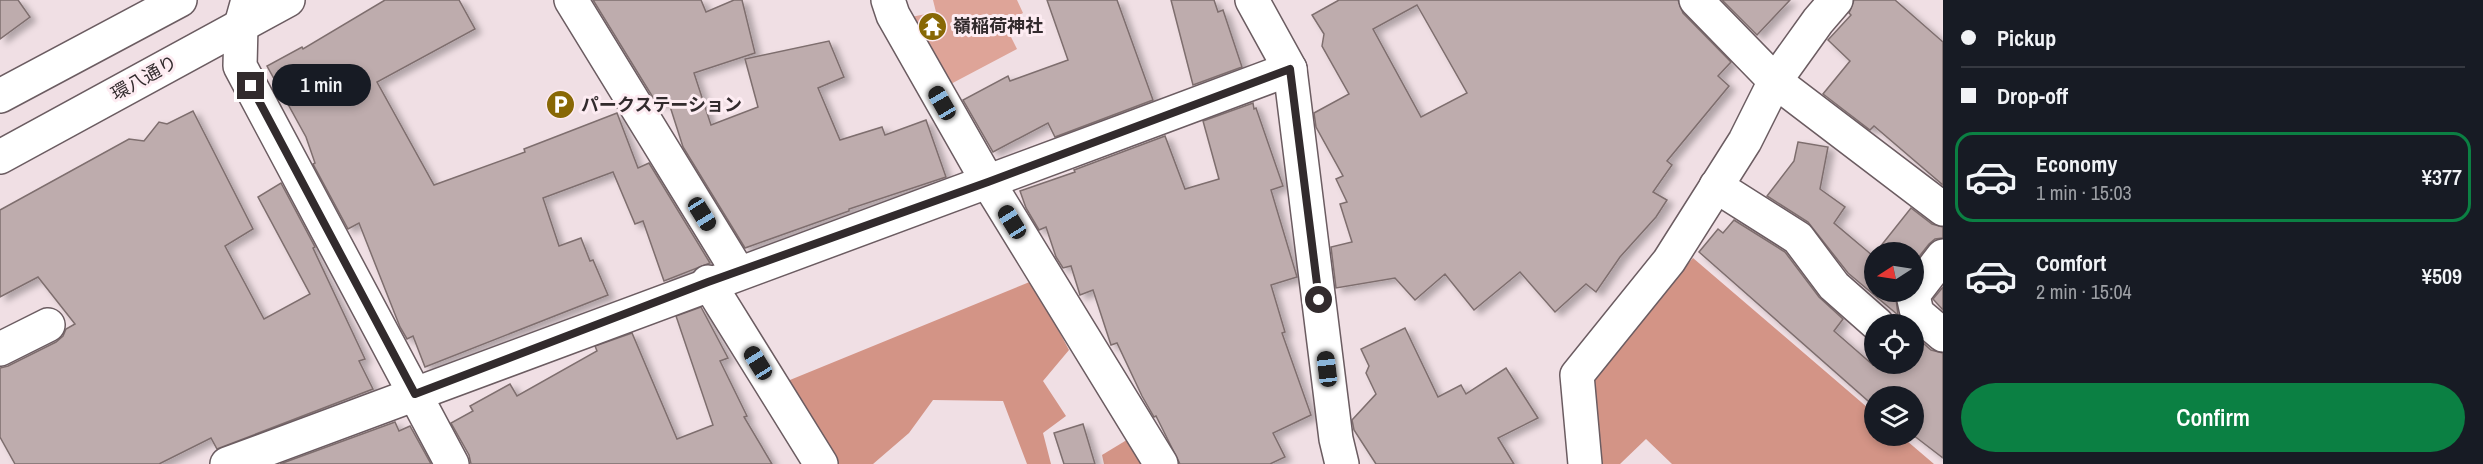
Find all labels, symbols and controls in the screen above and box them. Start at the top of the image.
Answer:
temple icon: 嶺稲荷神社 [916,10,948,42]
place label: 嶺稲荷神社 [953,13,1043,38]
text: Pickup [1997,23,2056,53]
street label: 環八通り [106,49,181,106]
callout: 1 min [272,65,371,107]
text: 1 min [300,71,343,98]
route end [237,72,264,99]
text: Drop-off [1997,81,2068,111]
car [925,83,959,123]
parking icon: パークステーション [544,89,576,121]
place label: パークステーション [581,92,742,117]
text: Economy [2036,149,2117,179]
icon: car [1964,150,2018,204]
text: ¥377 [2422,162,2462,192]
text: 1 min · 15:03 [2036,179,2132,206]
car [685,194,719,234]
car [995,202,1029,242]
north arrow [1864,242,1924,302]
map controls [1864,242,1924,446]
text: Comfort [2036,248,2106,278]
icon: car [1964,249,2018,303]
text: ¥509 [2422,261,2462,291]
text: 2 min · 15:04 [2036,278,2132,305]
route start [1305,286,1332,313]
button: locate [1864,314,1924,374]
car [741,343,775,383]
car [1316,350,1338,388]
button: Confirm [1961,383,2465,452]
button: layers [1864,386,1924,446]

